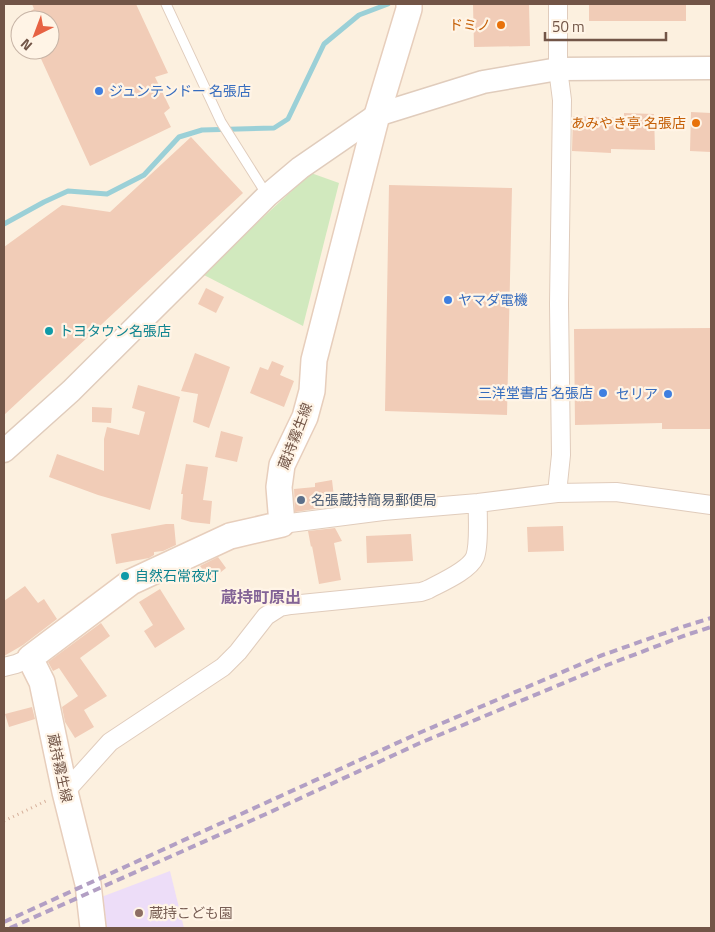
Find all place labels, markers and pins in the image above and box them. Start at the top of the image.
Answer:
place label: ドミノ [449,14,491,35]
marker: ドミノ [495,19,507,31]
place label: ジュンテンドー 名張店 [109,80,251,101]
marker: ジュンテンドー 名張店 [93,85,105,97]
place label: あみやき亭 名張店 [571,112,686,133]
marker: あみやき亭 名張店 [690,117,702,129]
place label: ヤマダ電機 [458,289,528,310]
marker: ヤマダ電機 [442,294,454,306]
place label: トヨタウン名張店 [59,320,171,341]
marker: トヨタウン名張店 [43,325,55,337]
place label: 三洋堂書店 名張店 [478,382,593,403]
place label: セリア [616,383,658,404]
marker: 三洋堂書店 名張店 [597,387,609,399]
marker: セリア [662,388,674,400]
place label: 名張蔵持簡易郵便局 [311,489,437,510]
marker: 名張蔵持簡易郵便局 [295,494,307,506]
place label: 自然石常夜灯 [135,565,219,586]
marker: 自然石常夜灯 [119,570,131,582]
place label: 蔵持こども園 [149,902,233,923]
marker: 蔵持こども園 [133,907,145,919]

